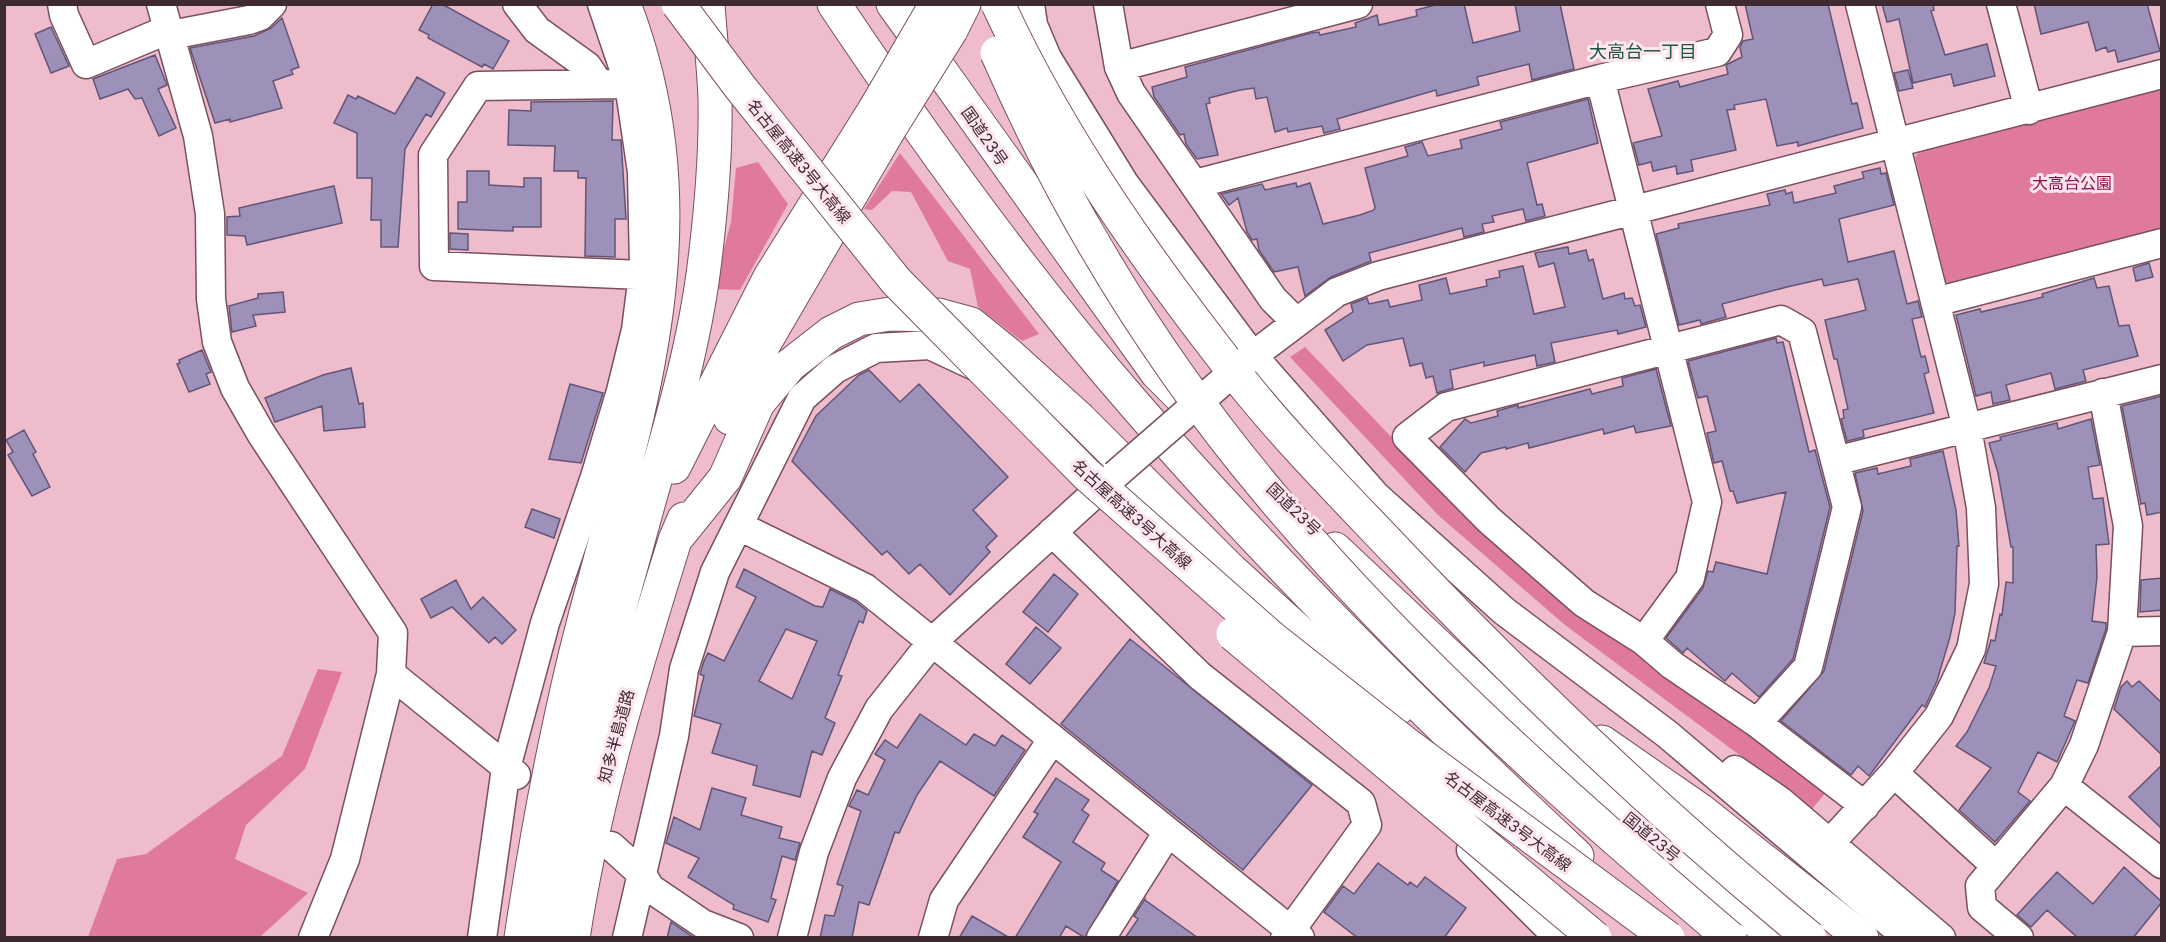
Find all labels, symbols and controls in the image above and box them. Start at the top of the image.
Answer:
district label: 大高台一丁目 [1589,41,1697,62]
street label: 名古屋高速3号大高線 [743,95,855,227]
street label: 国道23号 [957,103,1013,169]
park label: 大高台公園 [2032,173,2112,193]
street label: 名古屋高速3号大高線 [1068,455,1196,573]
street label: 国道23号 [1263,478,1325,540]
street label: 知多半島道路 [594,687,638,785]
street label: 名古屋高速3号大高線 [1441,767,1575,875]
street label: 国道23号 [1619,808,1685,866]

